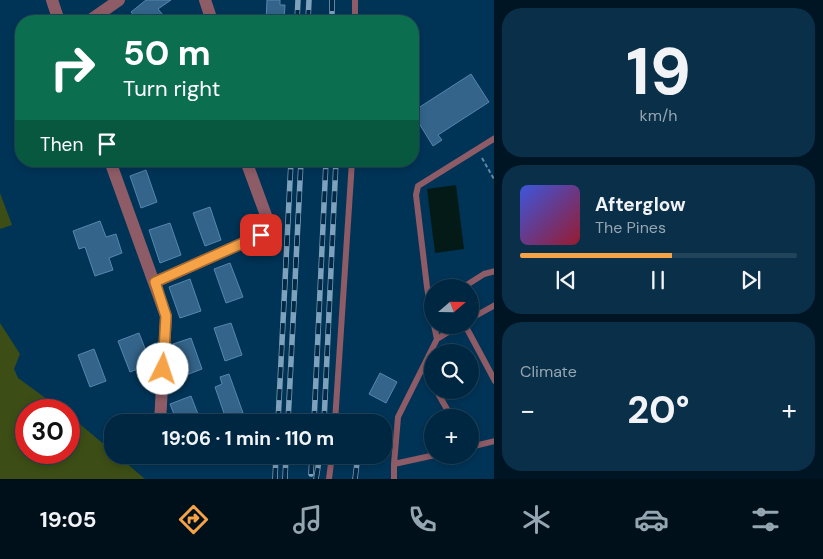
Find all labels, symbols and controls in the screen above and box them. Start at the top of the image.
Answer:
text: 50 m [123,30,211,76]
text: 19 [626,30,691,114]
icon: right [40,35,105,100]
text: Turn right [123,74,220,103]
text: km/h [640,105,677,126]
icon: arrive [93,130,121,158]
text: Then [40,132,83,157]
text: Afterglow [595,192,686,217]
pin [240,214,282,256]
text: The Pines [595,217,666,238]
icon: arrive [247,221,275,249]
icon: previous [552,266,580,294]
icon: pause [644,266,672,294]
icon: next [737,266,765,294]
north arrow [424,279,479,334]
map controls [424,279,479,464]
position arrow [136,342,188,394]
button: search [424,344,479,399]
text: Climate [520,361,577,382]
text: 20° [627,385,690,435]
text: − [520,392,535,429]
text: + [782,392,797,429]
speed limit sign: 30 [15,399,80,464]
button: + [424,409,479,464]
text: 19:06 · 1 min · 110 m [162,426,334,451]
icon: directions [176,502,211,537]
icon: music [290,502,325,537]
icon: phone [405,502,440,537]
icon: climate [519,502,554,537]
icon: car [634,502,669,537]
icon: filters [748,502,783,537]
text: 19:05 [40,505,96,534]

